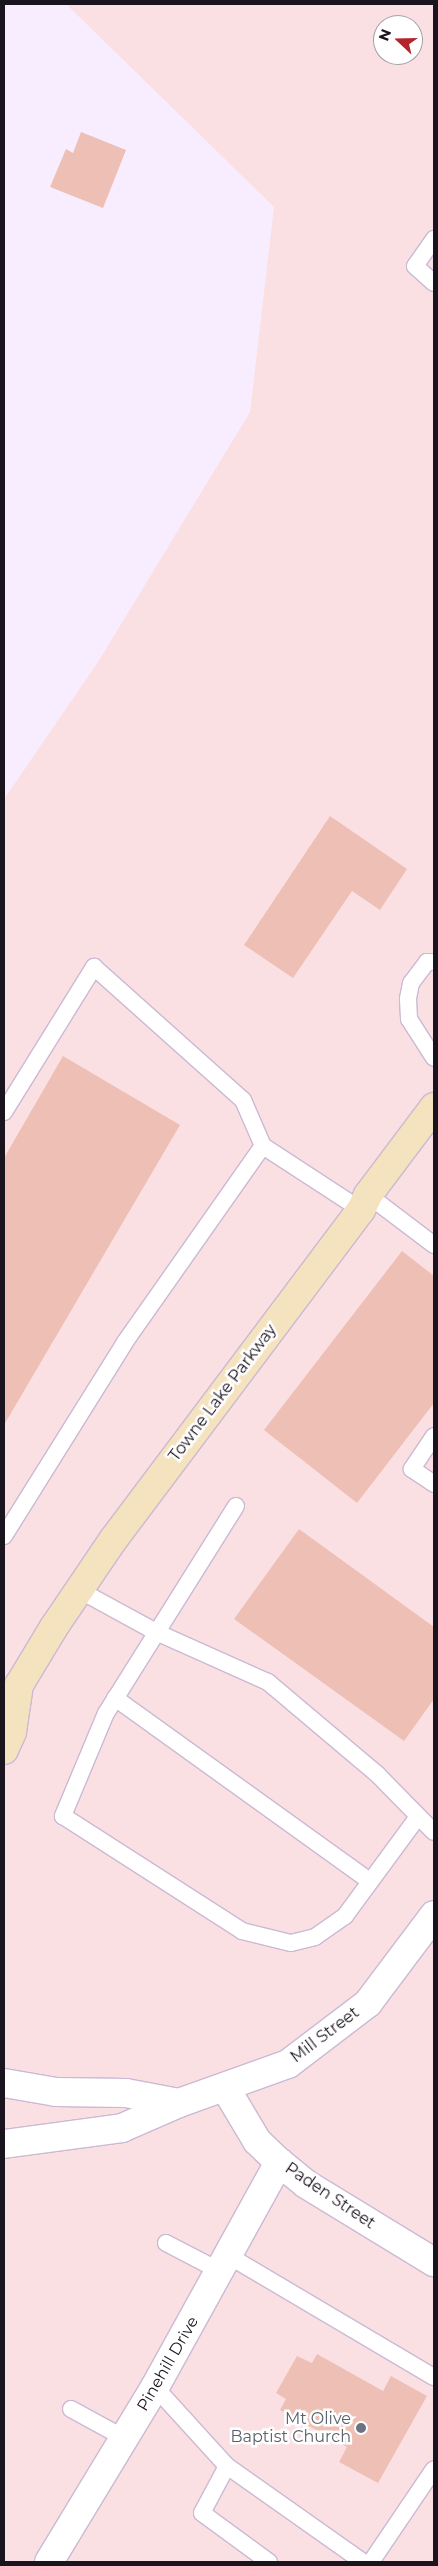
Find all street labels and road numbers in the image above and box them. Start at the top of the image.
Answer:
street label: Towne Lake Parkway [165,1321,281,1465]
street label: Mill Street [287,2003,363,2067]
street label: Paden Street [281,2159,379,2233]
street label: Pinehill Drive [133,2313,203,2415]

